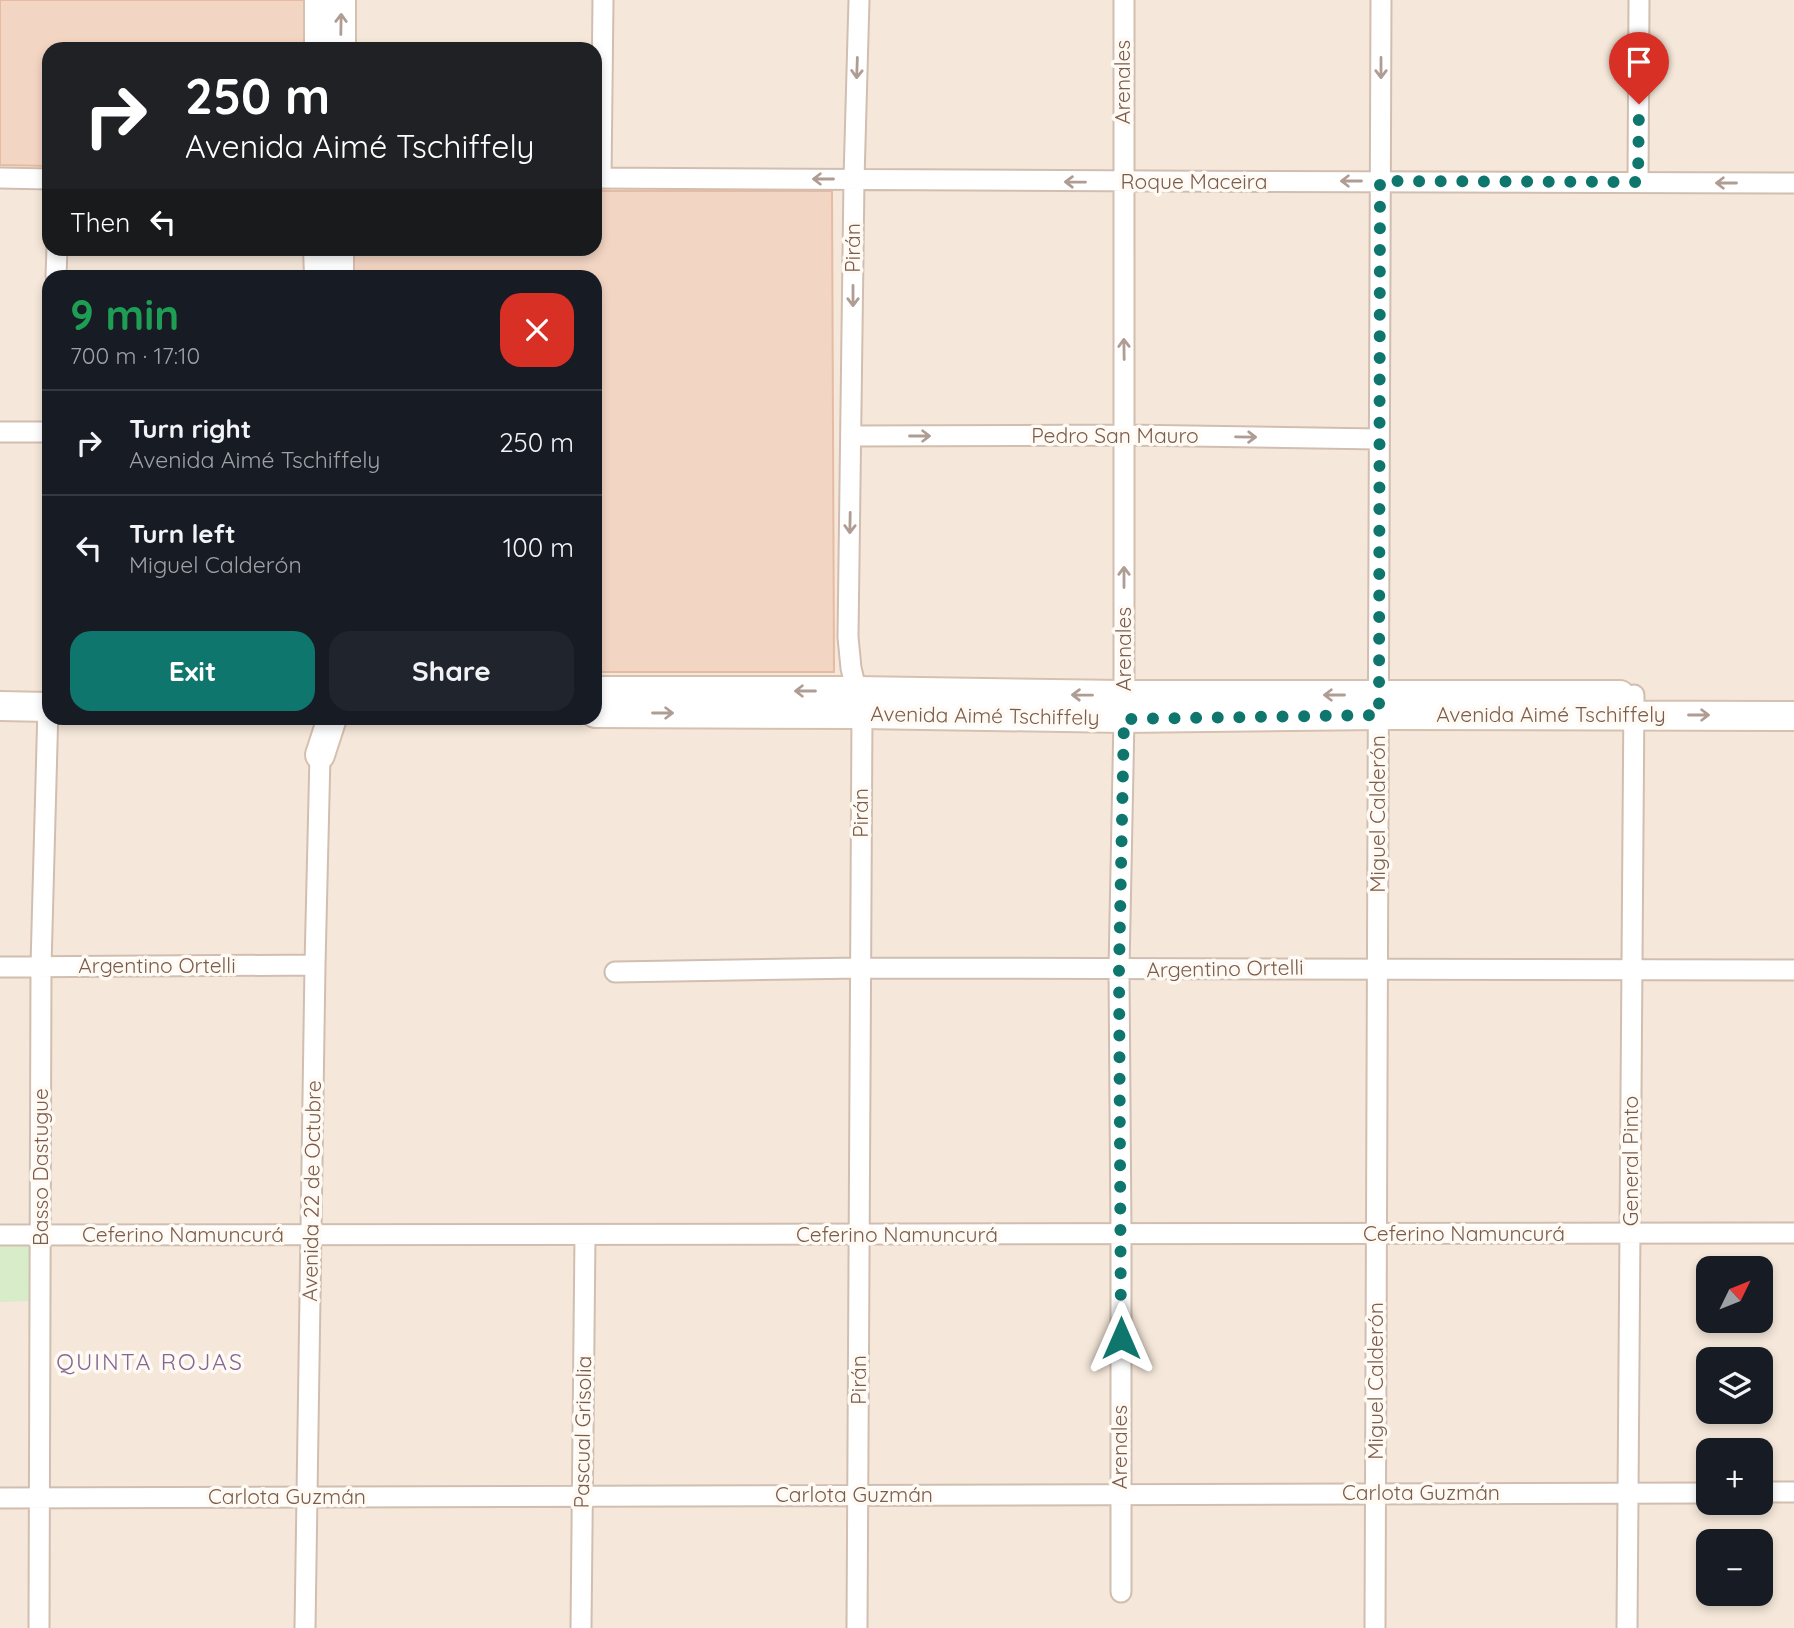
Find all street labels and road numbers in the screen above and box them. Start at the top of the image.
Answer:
street label: Arenales [1109,40,1135,124]
street label: Roque Maceira [1121,168,1267,194]
street label: Pirán [839,223,865,273]
street label: Pedro San Mauro [1031,422,1199,448]
street label: Arenales [1110,607,1136,691]
street label: Avenida Aimé Tschiffely [870,700,1100,730]
street label: Avenida Aimé Tschiffely [1436,701,1666,727]
street label: Miguel Calderón [1364,735,1390,893]
street label: Pirán [847,788,873,838]
street label: Argentino Ortelli [78,952,236,978]
street label: Argentino Ortelli [1146,954,1304,982]
street label: Avenida 22 de Octubre [296,1080,326,1302]
street label: Basso Dastugue [27,1088,53,1246]
street label: General Pinto [1617,1096,1643,1226]
street label: Ceferino Namuncurá [1363,1220,1565,1246]
street label: Ceferino Namuncurá [82,1221,284,1247]
street label: Ceferino Namuncurá [796,1221,998,1247]
street label: Miguel Calderón [1362,1302,1388,1460]
street label: Pascual Grisolia [568,1355,596,1509]
street label: Pirán [845,1355,871,1405]
street label: Arenales [1106,1405,1132,1489]
street label: Carlota Guzmán [1342,1479,1500,1505]
street label: Carlota Guzmán [775,1481,933,1507]
street label: Carlota Guzmán [208,1483,366,1509]

